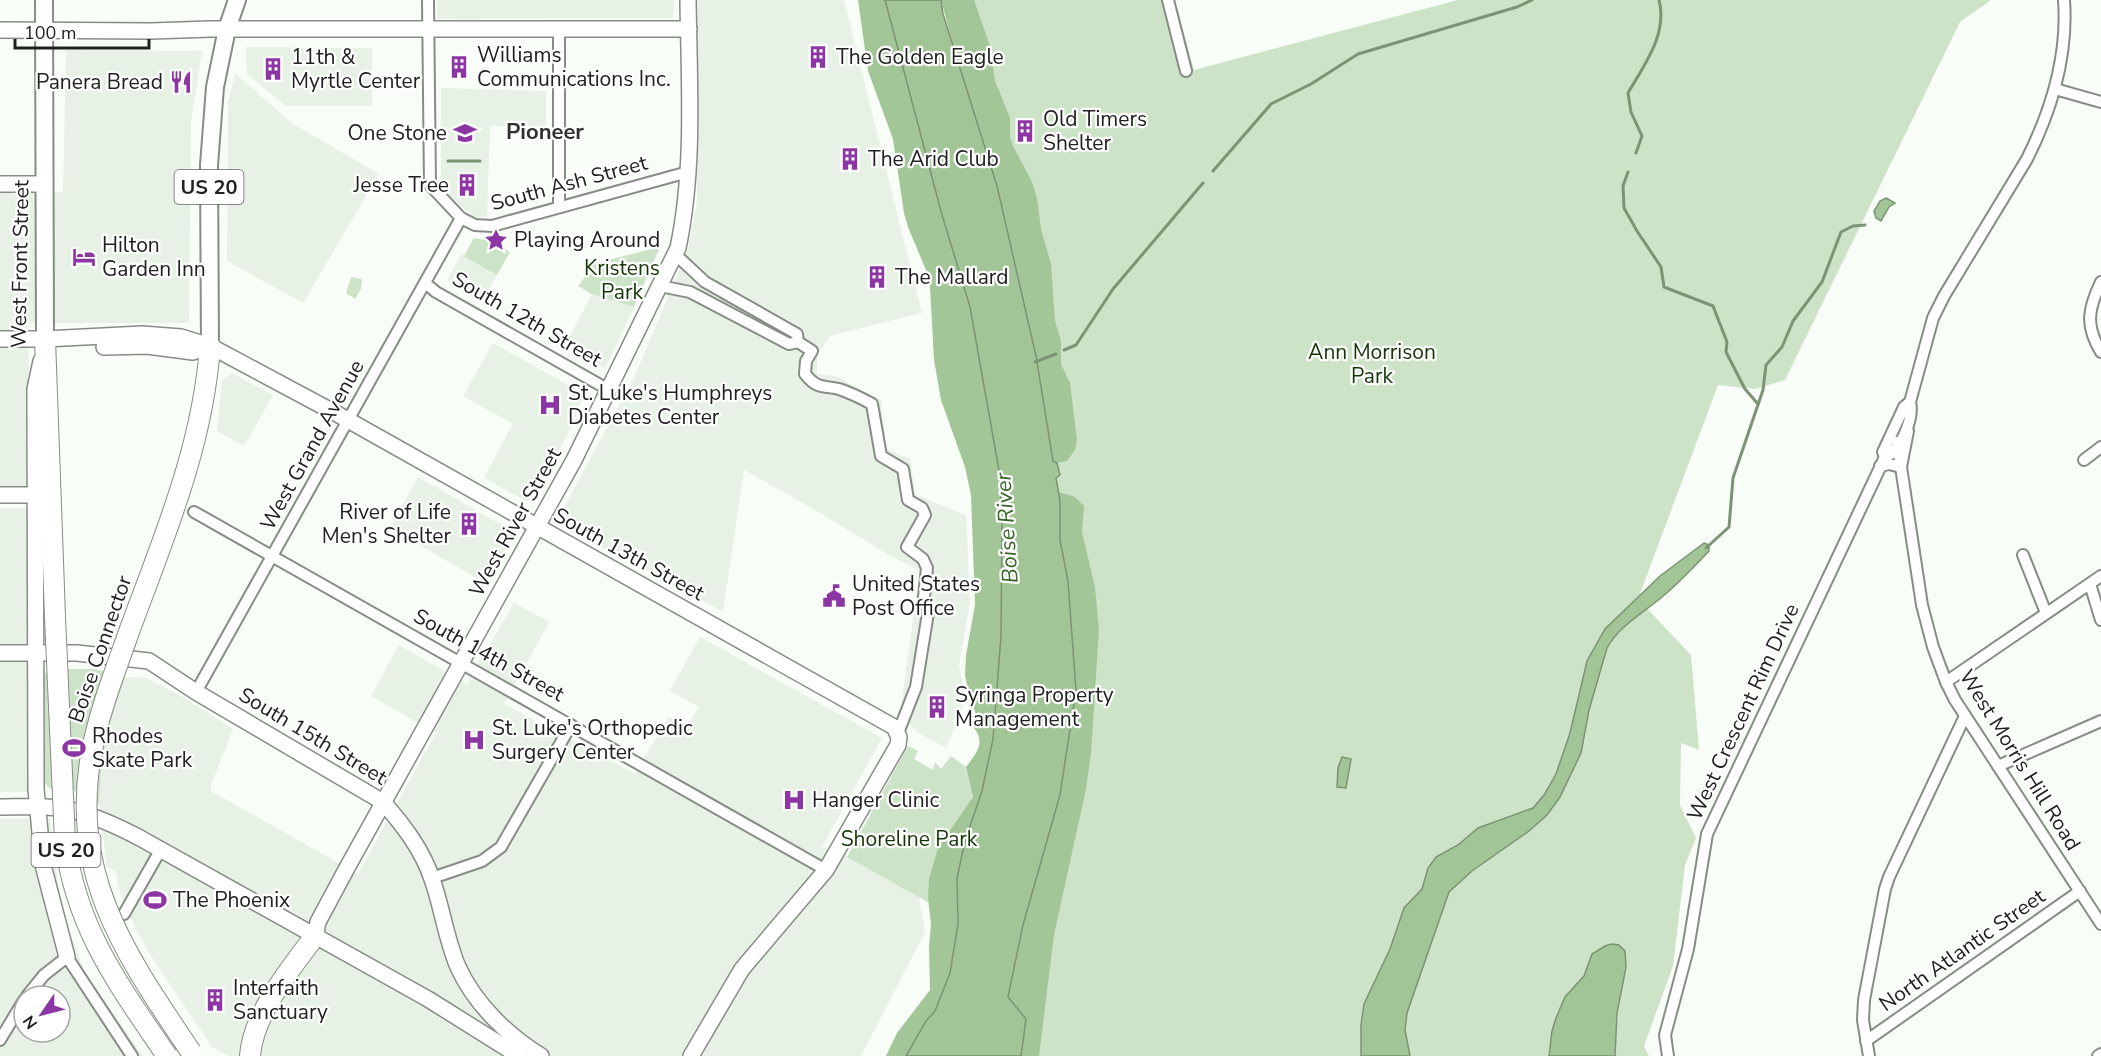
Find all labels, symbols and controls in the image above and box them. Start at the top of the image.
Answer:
scale bar [15,12,148,50]
text: 100 m [24,21,76,45]
place label: Williams Communications Inc. [477,41,671,93]
place label: 11th & Myrtle Center [291,43,421,95]
place label: The Golden Eagle [836,43,1004,71]
building icon: The Golden Eagle [805,44,831,70]
building icon: Williams Communications Inc. [446,54,472,80]
building icon: 11th & Myrtle Center [260,56,286,82]
place label: Panera Bread [36,68,163,96]
restaurant icon: Panera Bread [168,69,194,95]
place label: Old Timers Shelter [1043,105,1147,157]
district label: Pioneer [506,117,584,147]
building icon: Old Timers Shelter [1012,118,1038,144]
place label: One Stone [347,119,447,147]
school or university icon: One Stone [452,120,478,146]
place label: The Arid Club [868,145,999,173]
building icon: The Arid Club [837,146,863,172]
street label: South Ash Street [488,148,651,217]
road number: US 20 [174,170,244,204]
place label: Jesse Tree [352,171,449,199]
building icon: Jesse Tree [454,172,480,198]
street label: West Front Street [5,179,35,348]
place label: Playing Around [514,226,660,254]
place icon: Playing Around [483,227,509,253]
place label: Hilton Garden Inn [102,231,206,283]
hotel icon: Hilton Garden Inn [71,244,97,270]
park label: Kristens Park [584,254,660,306]
place label: The Mallard [895,263,1008,291]
building icon: The Mallard [864,264,890,290]
street label: South 12th Street [447,265,607,374]
park label: Ann Morrison Park [1308,338,1436,390]
street label: West Grand Avenue [254,355,370,535]
place label: St. Luke's Humphreys Diabetes Center [568,379,772,431]
hospital icon: St. Luke's Humphreys Diabetes Center [537,392,563,418]
street label: West River Street [462,442,568,602]
water label: Boise River [988,471,1026,584]
place label: River of Life Men's Shelter [322,498,451,550]
street label: South 13th Street [549,501,710,607]
building icon: River of Life Men's Shelter [456,511,482,537]
place label: United States Post Office [852,570,980,622]
street label: Boise Connector [62,571,138,726]
public building icon: United States Post Office [821,583,847,609]
street label: West Crescent Rim Drive [1680,599,1806,825]
street label: South 14th Street [409,602,570,708]
street label: West Morris Hill Road [1953,664,2087,856]
street label: South 15th Street [234,681,393,792]
place label: Syringa Property Management [955,681,1114,733]
building icon: Syringa Property Management [924,694,950,720]
place label: St. Luke's Orthopedic Surgery Center [492,714,693,766]
place label: Rhodes Skate Park [92,722,193,774]
hospital icon: St. Luke's Orthopedic Surgery Center [461,727,487,753]
sports icon: Rhodes Skate Park [61,735,87,761]
place label: Hanger Clinic [812,786,939,814]
hospital icon: Hanger Clinic [781,787,807,813]
park label: Shoreline Park [841,825,978,853]
road number: US 20 [32,833,100,867]
street label: North Atlantic Street [1874,882,2051,1018]
place label: The Phoenix [173,886,290,914]
sports icon: The Phoenix [142,887,168,913]
place label: Interfaith Sanctuary [233,974,328,1026]
north arrow [12,984,72,1044]
building icon: Interfaith Sanctuary [202,987,228,1013]
text: N [18,1011,43,1033]

